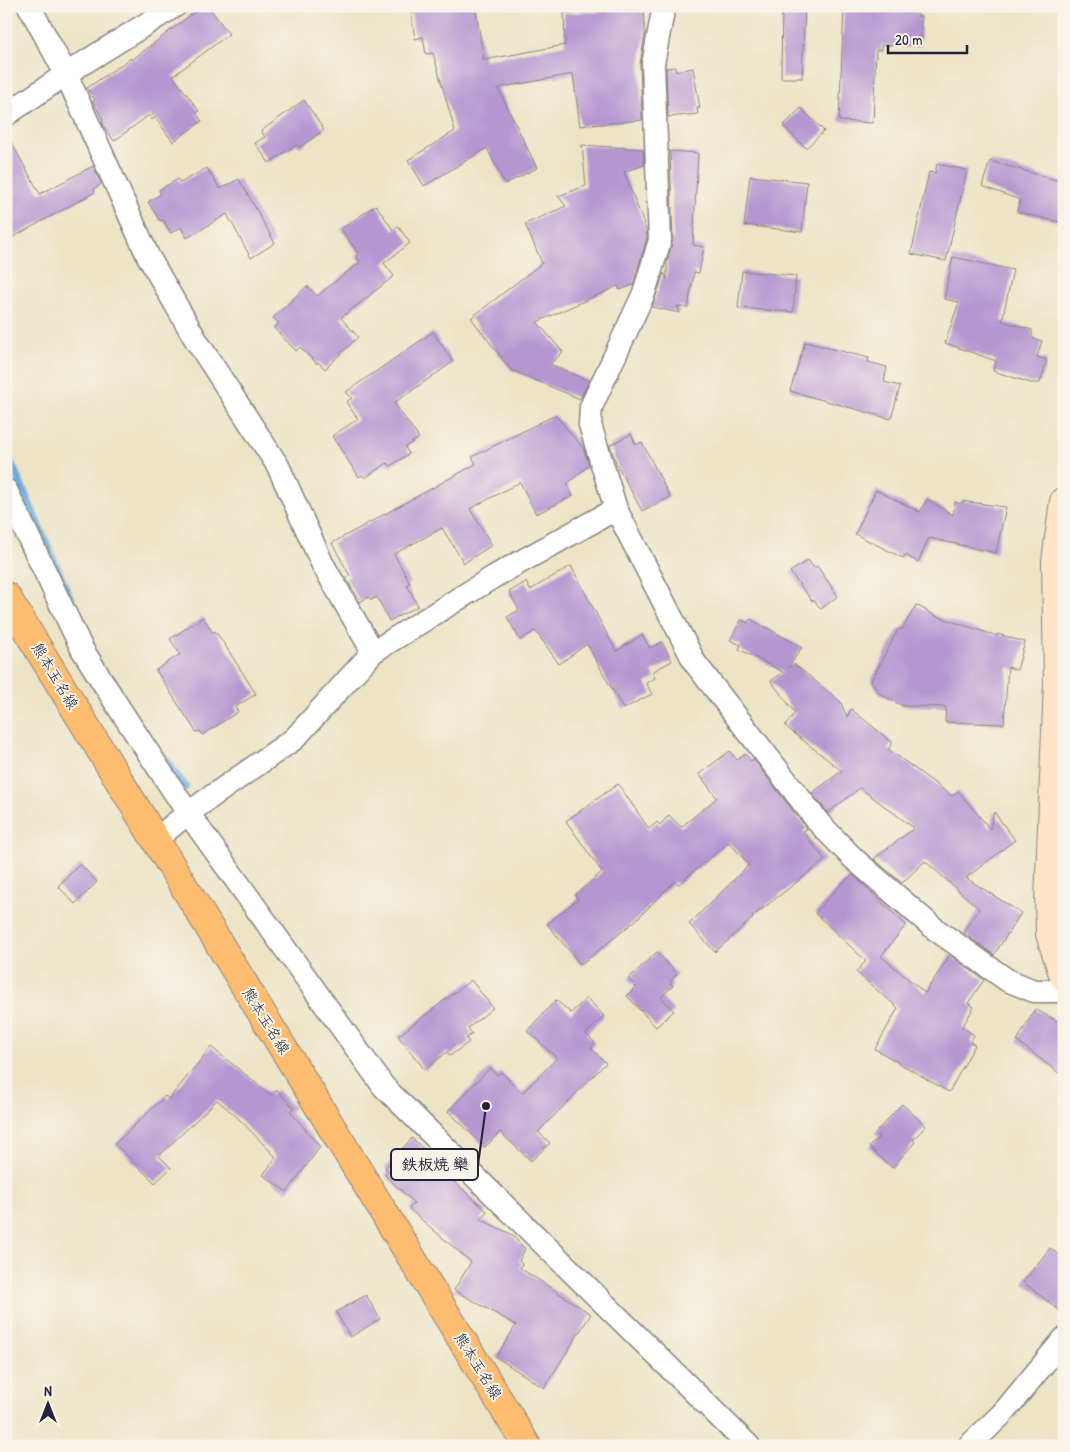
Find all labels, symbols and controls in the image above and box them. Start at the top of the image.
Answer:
scale bar [888,22,966,54]
text: 20 m [895,29,922,50]
street label: 熊本玉名線 [27,638,84,713]
street label: 熊本玉名線 [238,983,295,1058]
callout: 鉄板焼 欒 [391,1149,478,1180]
text: 鉄板焼 欒 [401,1153,469,1175]
street label: 熊本玉名線 [450,1328,507,1403]
north arrow [22,1380,72,1430]
text: N [44,1381,52,1400]

